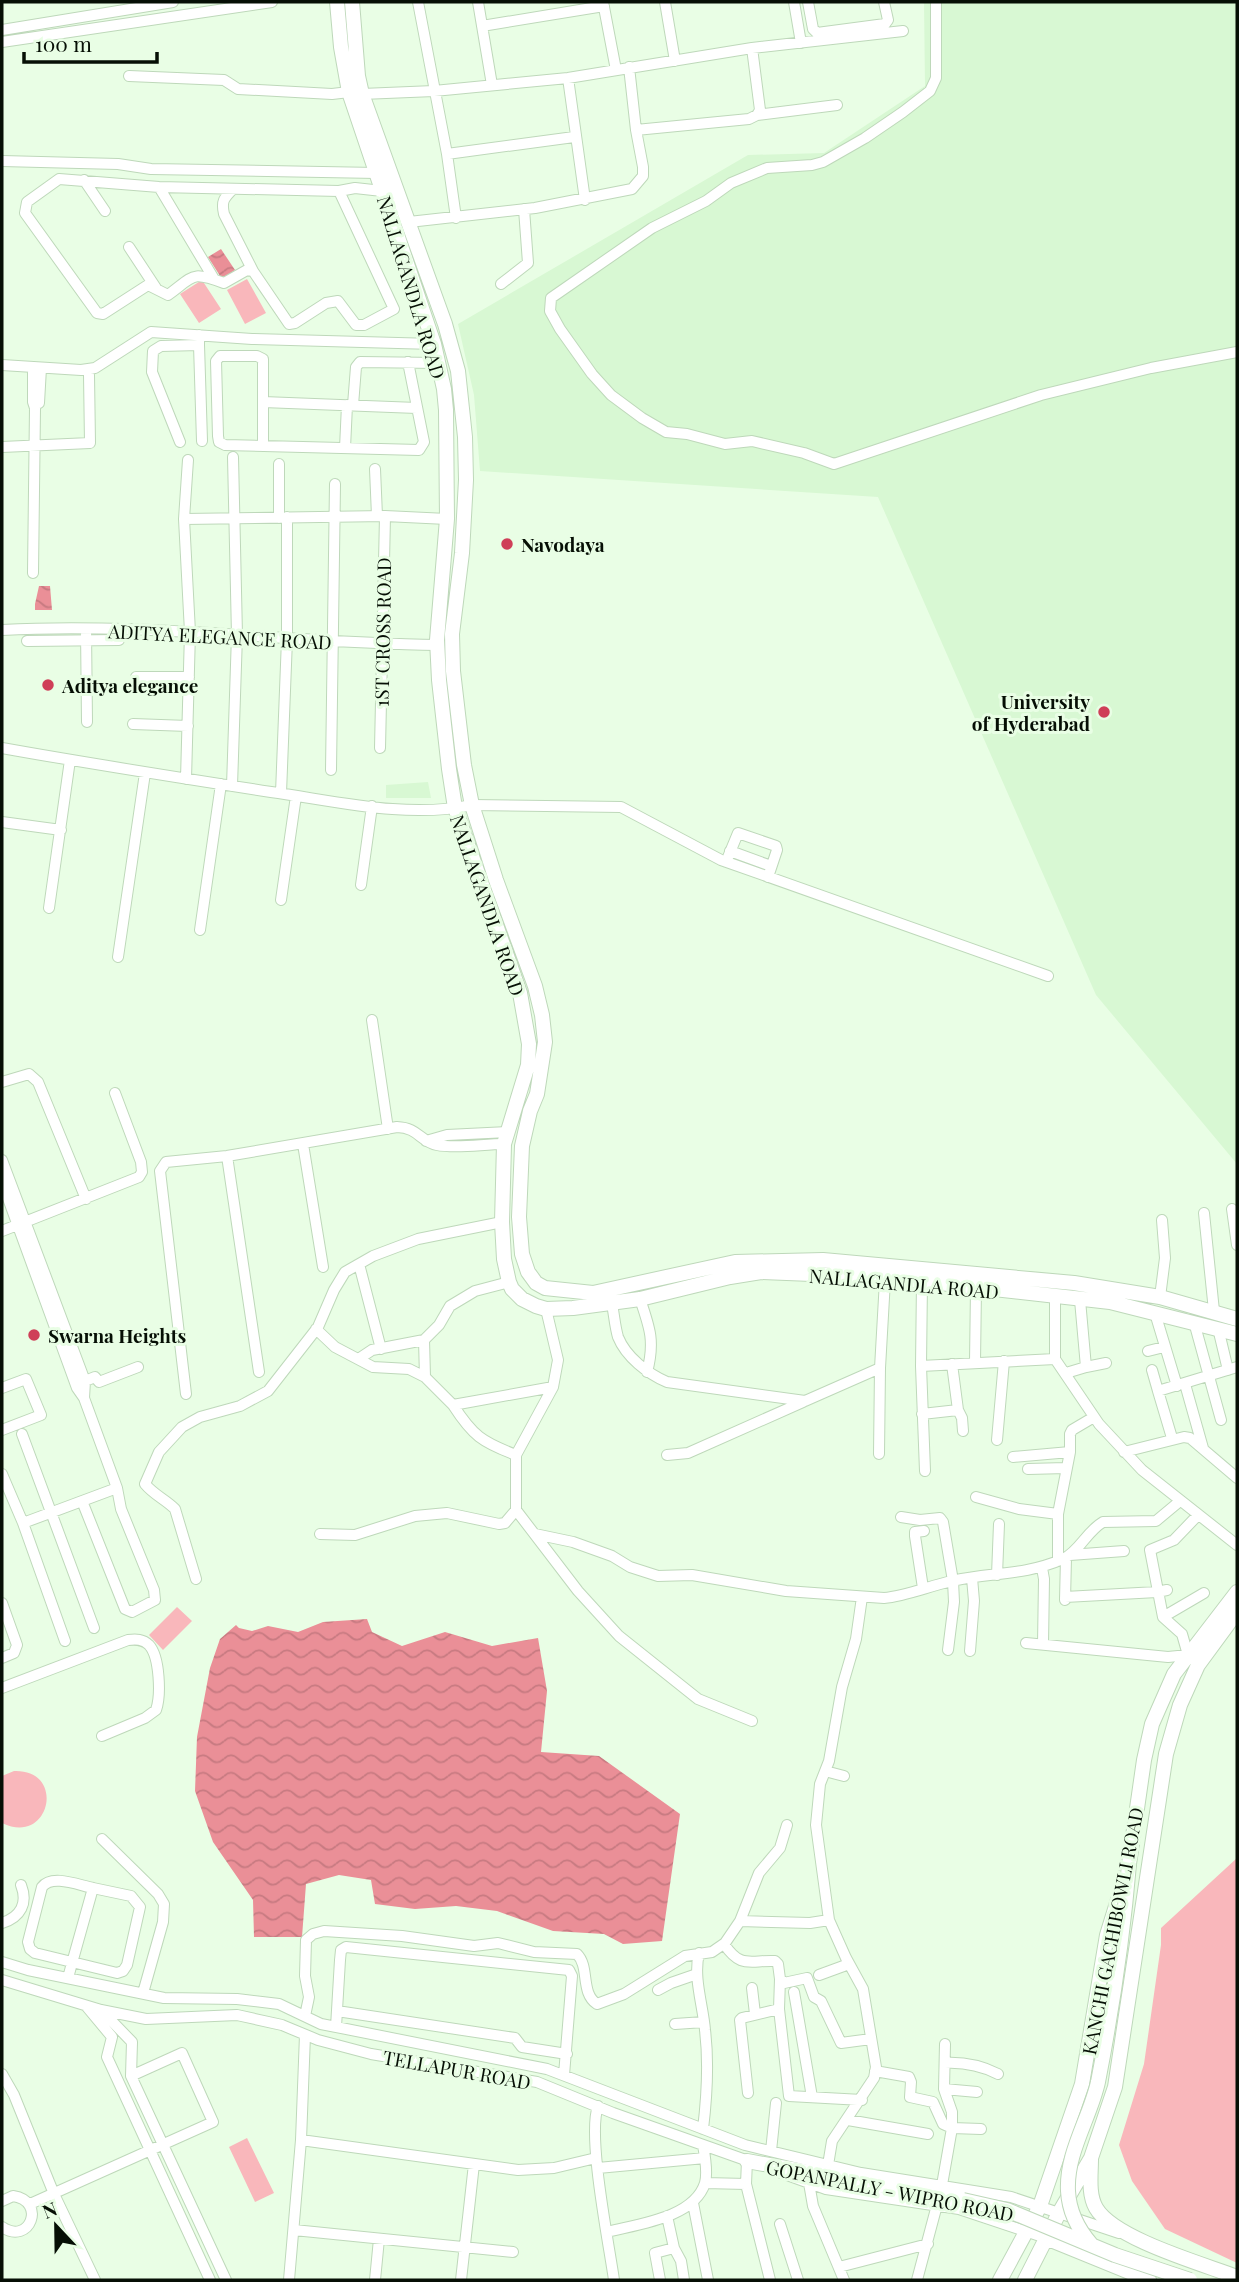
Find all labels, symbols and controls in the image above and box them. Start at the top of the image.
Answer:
scale bar [24,21,158,65]
text: 100 m [35,29,92,57]
street label: NALLAGANDLA ROAD [372,192,452,382]
place label: Navodaya [521,531,605,557]
marker: Navodaya [499,536,515,552]
street label: 1ST CROSS ROAD [368,557,396,707]
street label: ADITYA ELEGANCE ROAD [107,617,332,655]
place label: Aditya elegance [61,672,198,698]
marker: Aditya elegance [40,677,56,693]
place label: University of Hyderabad [972,688,1091,736]
marker: University of Hyderabad [1096,704,1112,720]
street label: NALLAGANDLA ROAD [445,811,531,999]
street label: NALLAGANDLA ROAD [808,1262,1000,1304]
place label: Swarna Heights [48,1322,186,1348]
marker: Swarna Heights [26,1327,42,1343]
street label: KANCHI GACHIBOWLI ROAD [1075,1805,1149,2057]
street label: TELLAPUR ROAD [381,2043,533,2095]
street label: GOPANPALLY - WIPRO ROAD [764,2153,1016,2227]
north arrow [21,2191,91,2261]
text: N [38,2195,61,2224]

